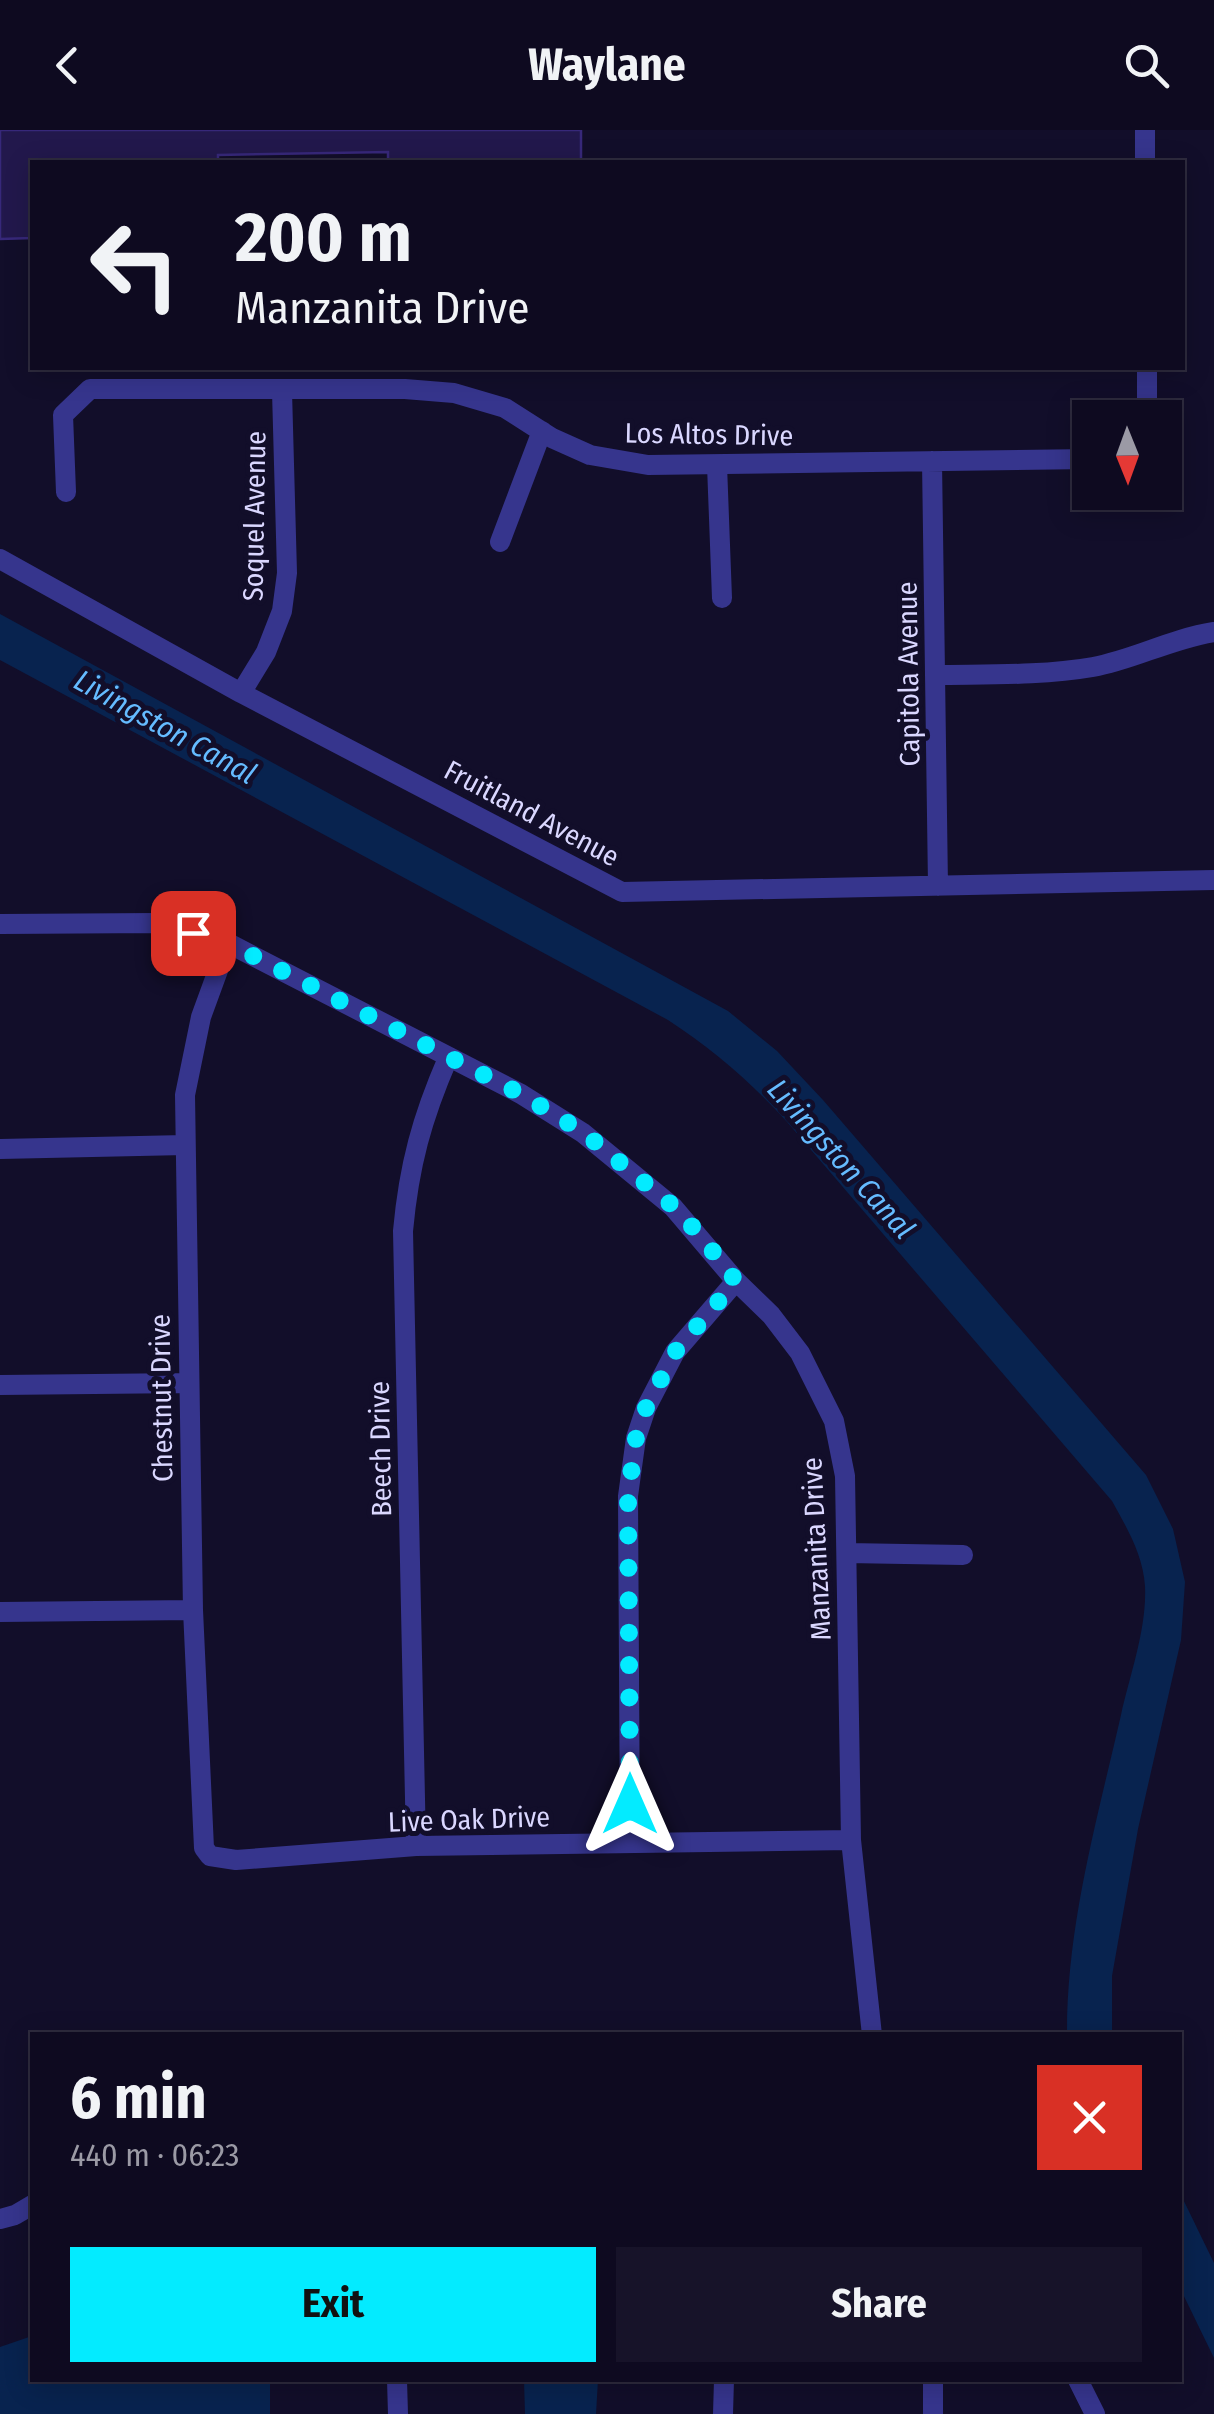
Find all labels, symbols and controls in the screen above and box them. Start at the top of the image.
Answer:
icon: back [40,38,95,93]
text: Waylane [528,38,686,92]
icon: search [1119,38,1174,93]
text: 200 m [235,196,412,280]
icon: left [70,200,200,330]
text: Manzanita Drive [235,281,529,335]
north arrow [1072,400,1182,510]
map controls [1072,400,1182,510]
street label: Los Altos Drive [624,417,793,452]
street label: Soquel Avenue [237,431,272,601]
street label: Capitola Avenue [890,581,927,767]
water label: Livingston Canal [68,662,262,792]
street label: Fruitland Avenue [439,754,625,873]
pin [151,891,236,976]
icon: arrive [166,906,221,961]
water label: Livingston Canal [760,1072,922,1246]
street label: Chestnut Drive [144,1314,179,1482]
street label: Beech Drive [363,1381,398,1517]
street label: Manzanita Drive [795,1457,838,1641]
position arrow [578,1752,682,1856]
street label: Live Oak Drive [387,1800,551,1839]
text: 6 min [70,2062,207,2134]
button: close [1037,2065,1142,2170]
text: 440 m · 06:23 [70,2136,239,2174]
button: Exit [70,2247,596,2362]
button: Share [616,2247,1142,2362]

